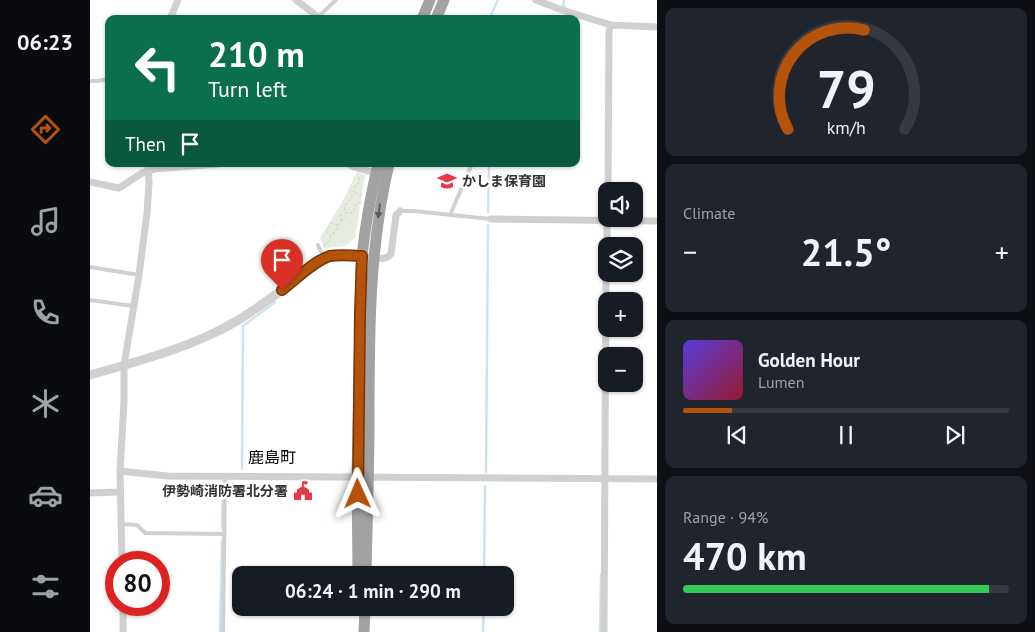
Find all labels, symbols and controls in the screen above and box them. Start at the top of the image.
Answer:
text: 06:23 [17,28,73,56]
text: 210 m [208,31,305,77]
icon: left [125,35,190,100]
text: 79 [817,55,875,122]
text: Turn left [208,75,287,103]
icon: directions [28,112,63,147]
text: km/h [826,116,866,139]
icon: arrive [176,130,204,158]
text: Then [125,132,166,156]
school or university icon: かしま保育園 [436,170,458,192]
place label: かしま保育園 [462,172,546,190]
map controls [598,182,643,392]
button: sound [598,182,643,227]
text: Climate [683,203,735,223]
icon: music [28,204,63,239]
one-way arrow [375,204,383,220]
text: 21.5° [801,227,891,276]
text: − [683,233,697,270]
text: + [995,233,1009,270]
button: layers [598,237,643,282]
pin [261,239,303,290]
icon: arrive [268,246,296,274]
button: + [598,292,643,337]
icon: phone [28,295,63,330]
button: − [598,347,643,392]
text: Golden Hour [758,348,860,372]
text: Lumen [758,372,804,392]
icon: climate [28,386,63,421]
icon: previous [723,421,751,449]
icon: pause [832,421,860,449]
icon: next [941,421,969,449]
district label: 鹿島町 [248,447,296,467]
position arrow [331,467,383,519]
icon: car [28,478,63,513]
public building icon: 伊勢崎消防署北分署 [292,480,314,502]
place label: 伊勢崎消防署北分署 [162,482,288,500]
text: Range · 94% [683,507,768,527]
text: 470 km [683,531,807,580]
speed limit sign: 80 [105,551,170,616]
icon: filters [28,569,63,604]
text: 06:24 · 1 min · 290 m [285,579,461,603]

